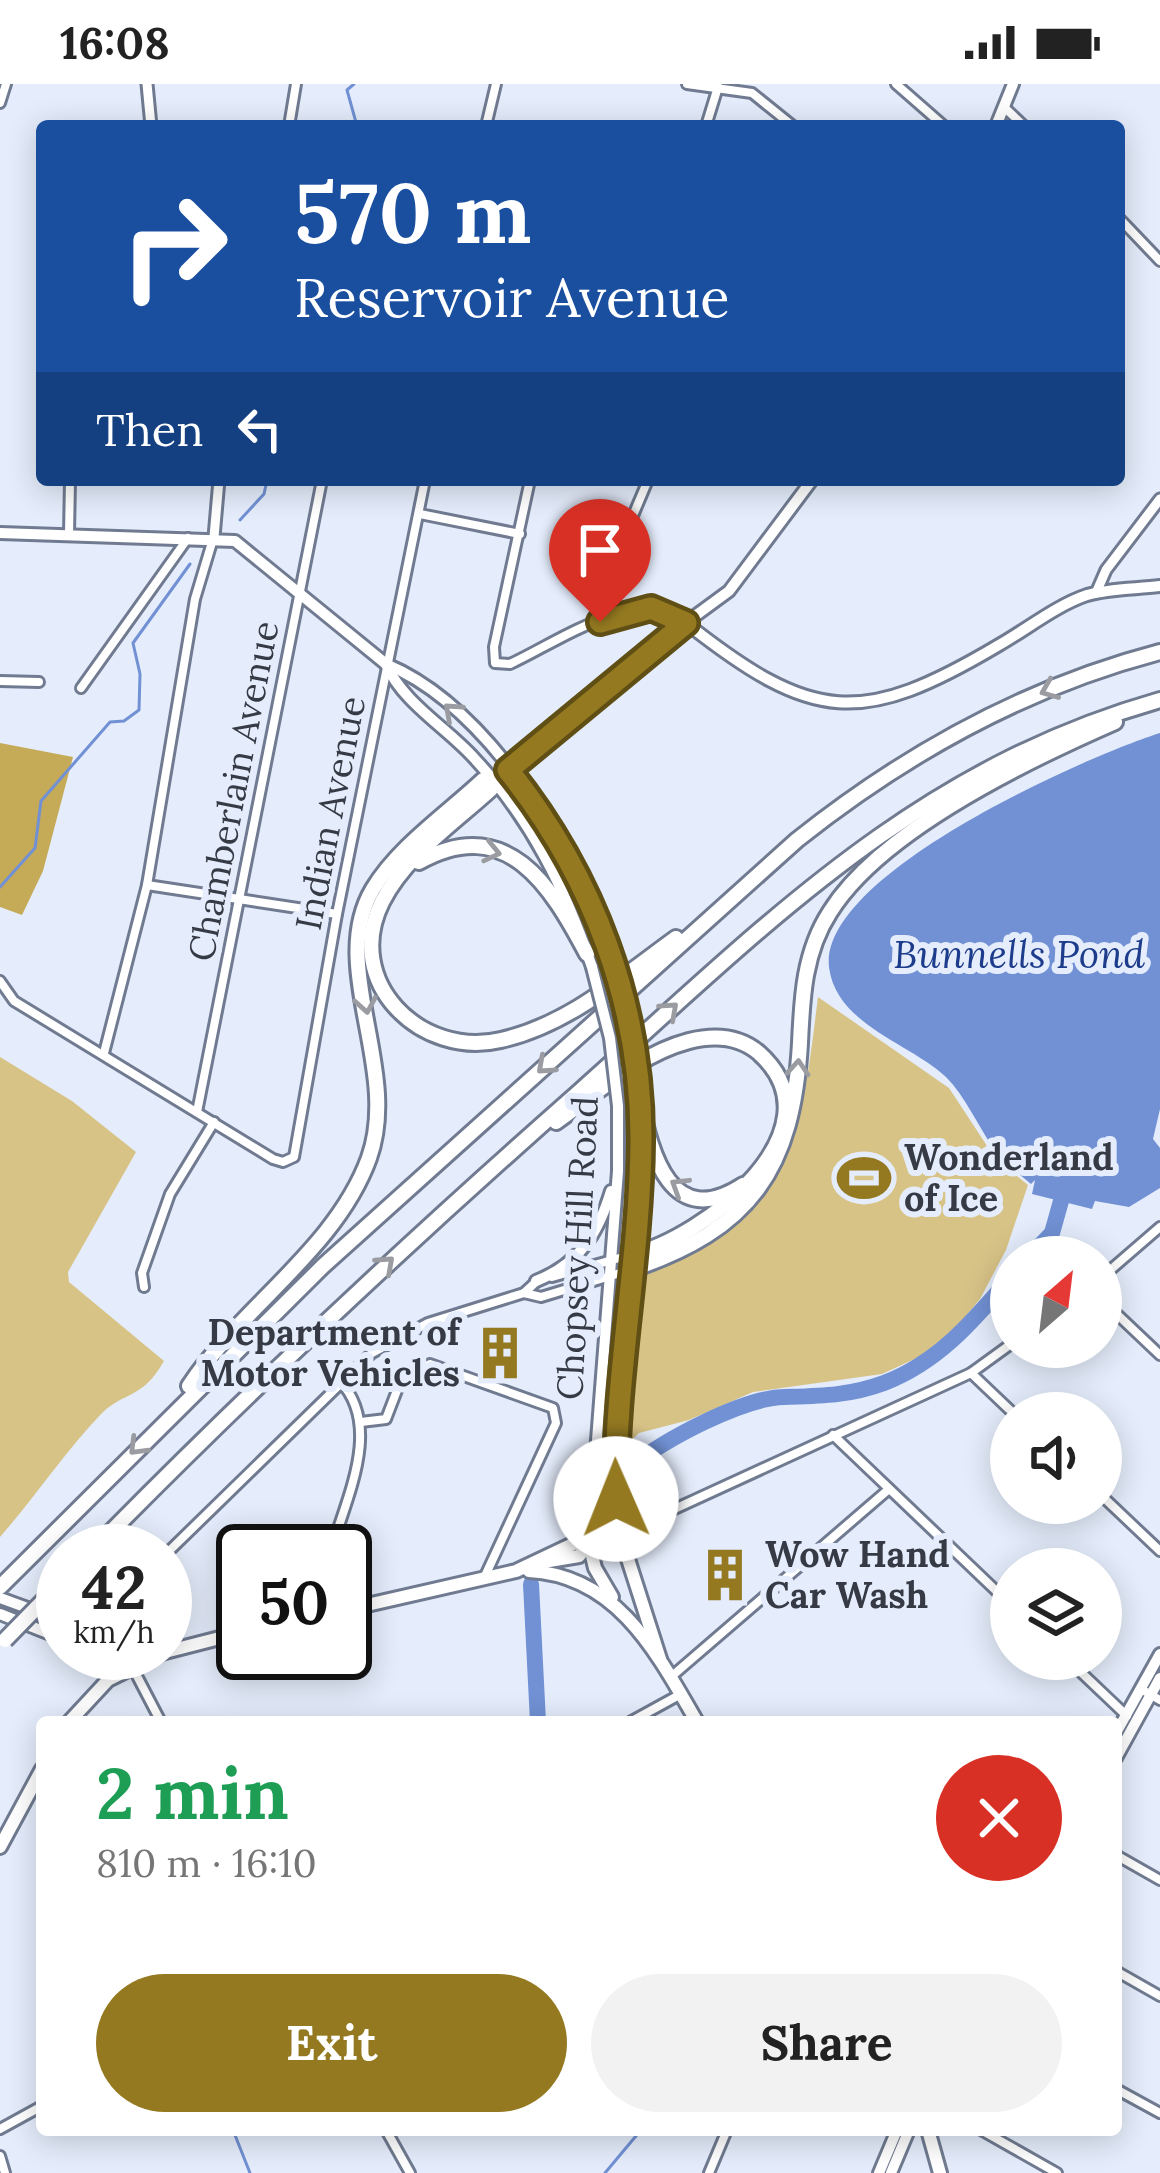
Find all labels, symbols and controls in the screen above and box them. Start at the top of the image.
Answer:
text: 16:08 [60,14,170,71]
text: 570 m [294,158,532,266]
icon: right [96,168,252,324]
text: Reservoir Avenue [294,263,729,332]
icon: left [227,396,293,462]
text: Then [96,401,203,458]
pin [549,499,651,622]
icon: arrive [567,517,633,583]
street label: Chamberlain Avenue [177,617,289,965]
one-way arrow [1040,676,1061,700]
street label: Indian Avenue [285,692,375,934]
one-way arrow [444,704,465,725]
one-way arrow [481,838,501,863]
water label: Bunnells Pond [893,929,1145,979]
one-way arrow [353,994,378,1014]
one-way arrow [657,1003,678,1024]
one-way arrow [537,1052,558,1073]
one-way arrow [785,1058,811,1077]
street label: Chopsey Hill Road [546,1095,608,1401]
place label: Wonderland of Ice [904,1134,1114,1221]
sports icon: Wonderland of Ice [835,1149,893,1207]
one-way arrow [671,1178,693,1200]
north arrow [990,1236,1122,1368]
map controls [990,1236,1122,1680]
one-way arrow [373,1257,394,1278]
place label: Department of Motor Vehicles [201,1309,463,1396]
building icon: Department of Motor Vehicles [471,1324,529,1382]
button: sound [990,1392,1122,1524]
one-way arrow [130,1433,152,1455]
position arrow [553,1436,679,1562]
speed limit sign: 50 [216,1524,372,1680]
place label: Wow Hand Car Wash [765,1531,950,1618]
building icon: Wow Hand Car Wash [696,1546,754,1604]
button: layers [990,1548,1122,1680]
text: 42 [82,1549,146,1625]
text: km/h [73,1613,155,1651]
text: 2 min [96,1747,289,1839]
button: close [936,1755,1062,1881]
text: 810 m · 16:10 [96,1838,317,1888]
button: Exit [96,1974,567,2112]
button: Share [591,1974,1062,2112]

